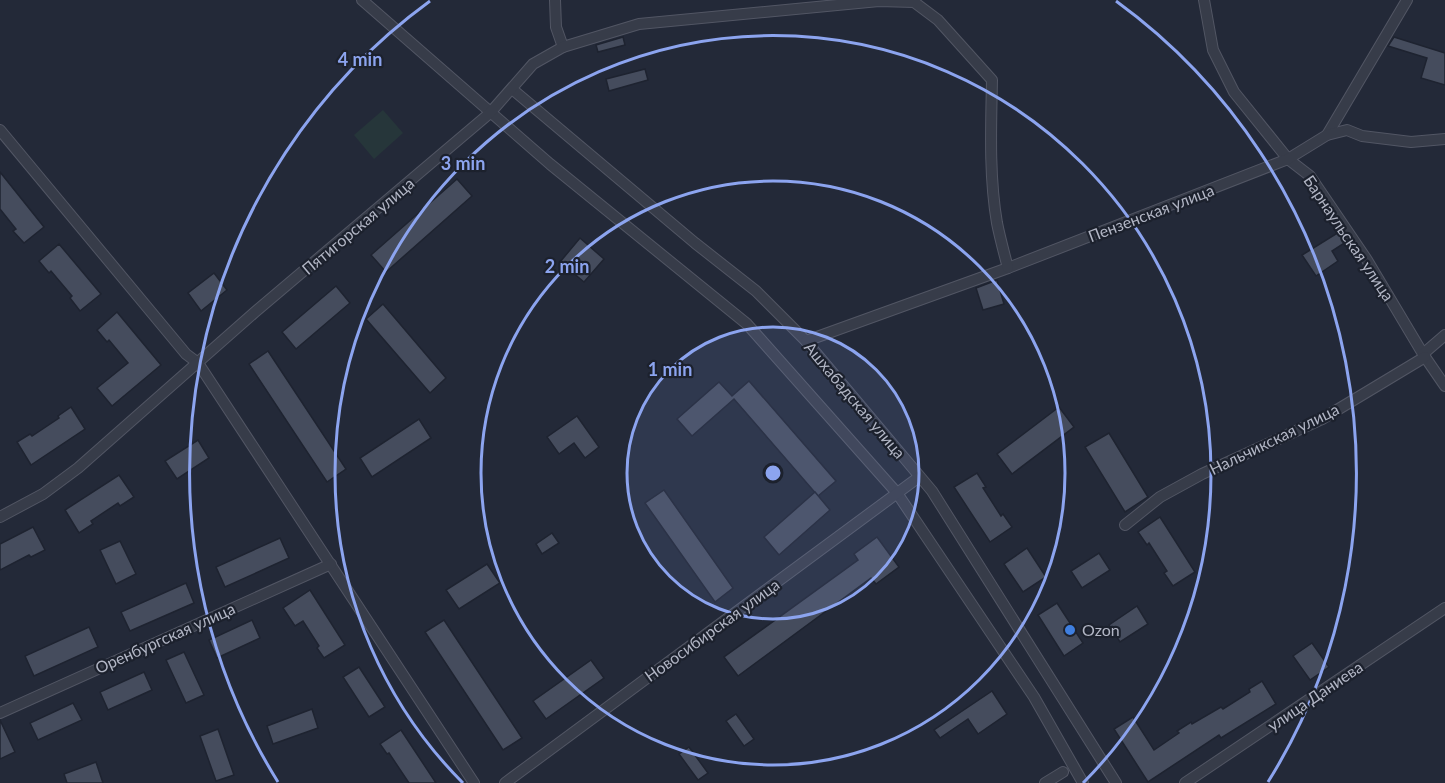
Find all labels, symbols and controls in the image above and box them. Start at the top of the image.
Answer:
text: 4 min [338,48,382,70]
text: 3 min [441,152,485,174]
street label: Барнаульская улица [1300,171,1399,304]
street label: Пятигорская улица [298,173,418,278]
street label: Пензенская улица [1085,180,1216,245]
text: 2 min [545,255,589,277]
street label: Ашхабадская улица [801,337,910,462]
text: 1 min [648,358,692,380]
street label: Нальчикская улица [1206,399,1342,478]
centre of rings [763,463,783,483]
street label: Новосибирская улица [641,574,783,685]
street label: Оренбургская улица [92,598,238,677]
place label: Ozon [1082,620,1120,639]
marker: Ozon [1063,623,1077,637]
street label: улица Даниева [1263,657,1366,734]

